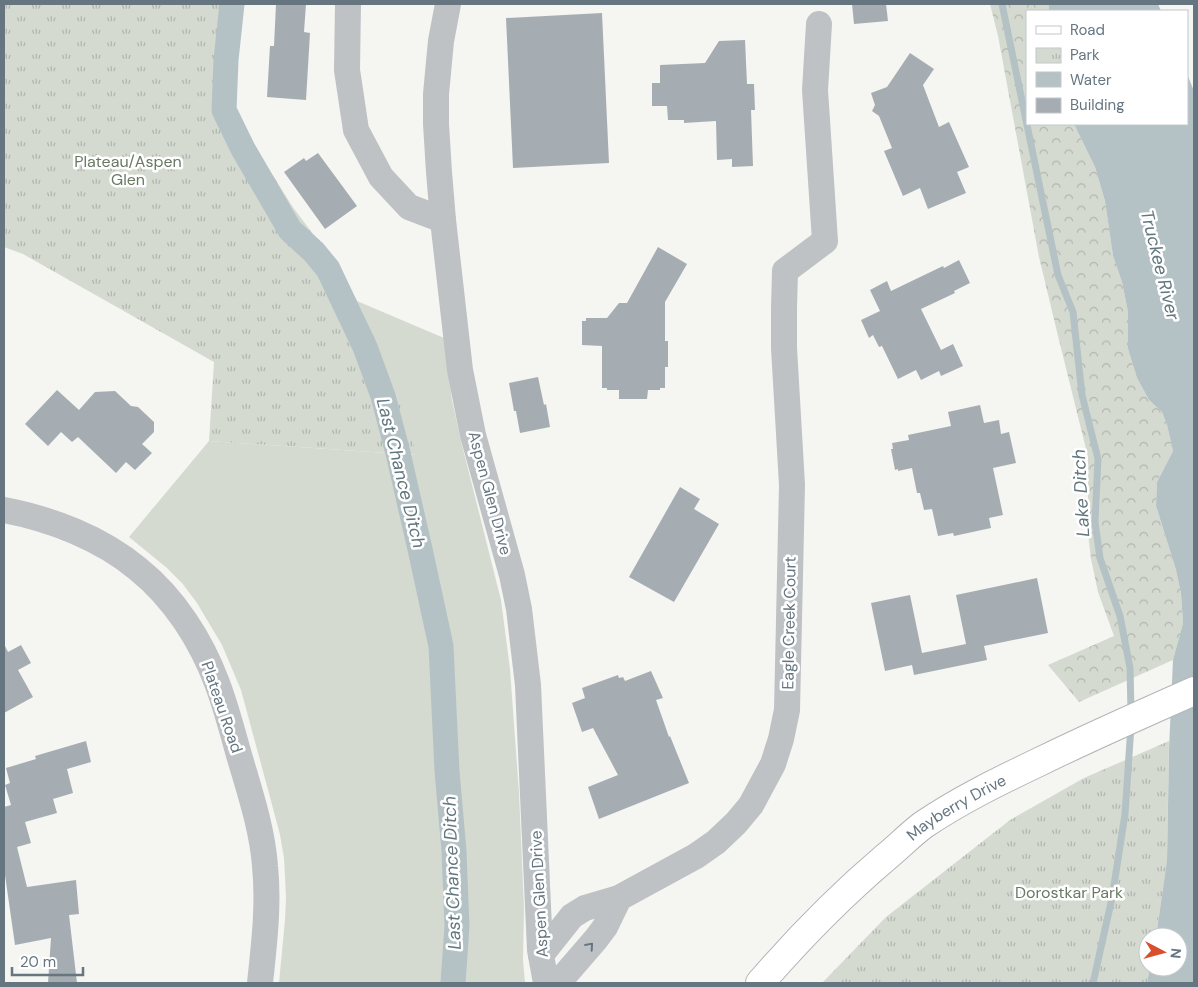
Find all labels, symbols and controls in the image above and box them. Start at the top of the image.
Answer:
legend [1026,10,1188,125]
text: Road [1070,20,1105,40]
text: Park [1070,45,1100,65]
text: Water [1070,70,1112,90]
text: Building [1070,95,1125,115]
park label: Plateau/Aspen Glen [74,151,182,190]
water label: Truckee River [1135,207,1186,324]
water label: Last Chance Ditch [371,396,431,550]
street label: Aspen Glen Drive [463,429,517,557]
water label: Lake Ditch [1067,449,1095,537]
street label: Eagle Creek Court [777,556,801,690]
street label: Plateau Road [196,658,248,756]
street label: Mayberry Drive [902,769,1009,845]
water label: Last Chance Ditch [437,796,467,950]
street label: Aspen Glen Drive [525,830,553,958]
park label: Dorostkar Park [1015,882,1123,903]
north arrow [1138,927,1188,977]
one-way arrow [584,943,593,952]
scale bar [12,944,84,976]
text: N [1166,947,1185,959]
text: 20 m [20,952,56,972]

